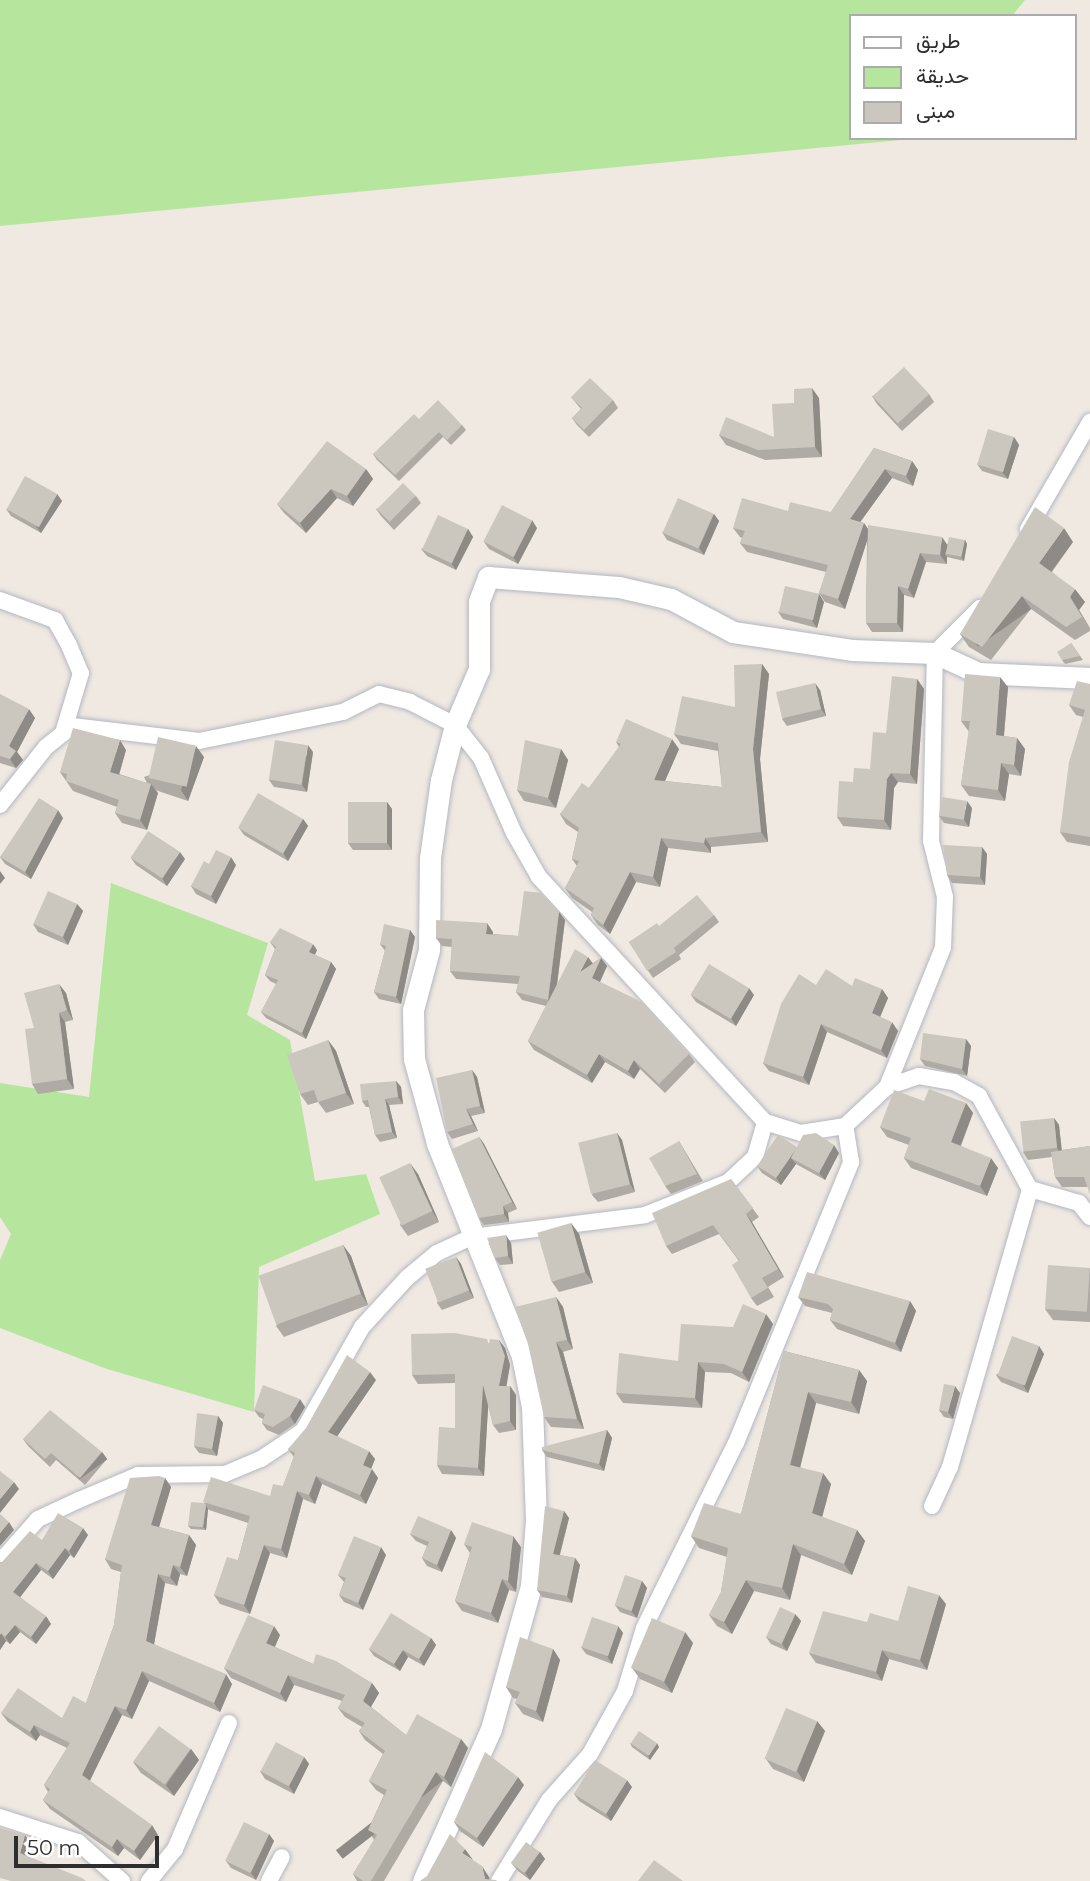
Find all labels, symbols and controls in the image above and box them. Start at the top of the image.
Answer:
legend [848,14,1076,140]
text: طريق [916,28,961,53]
text: حديقة [916,63,969,88]
text: مبنى [916,98,955,123]
scale bar [18,1822,163,1866]
text: 50 m [27,1835,81,1860]

